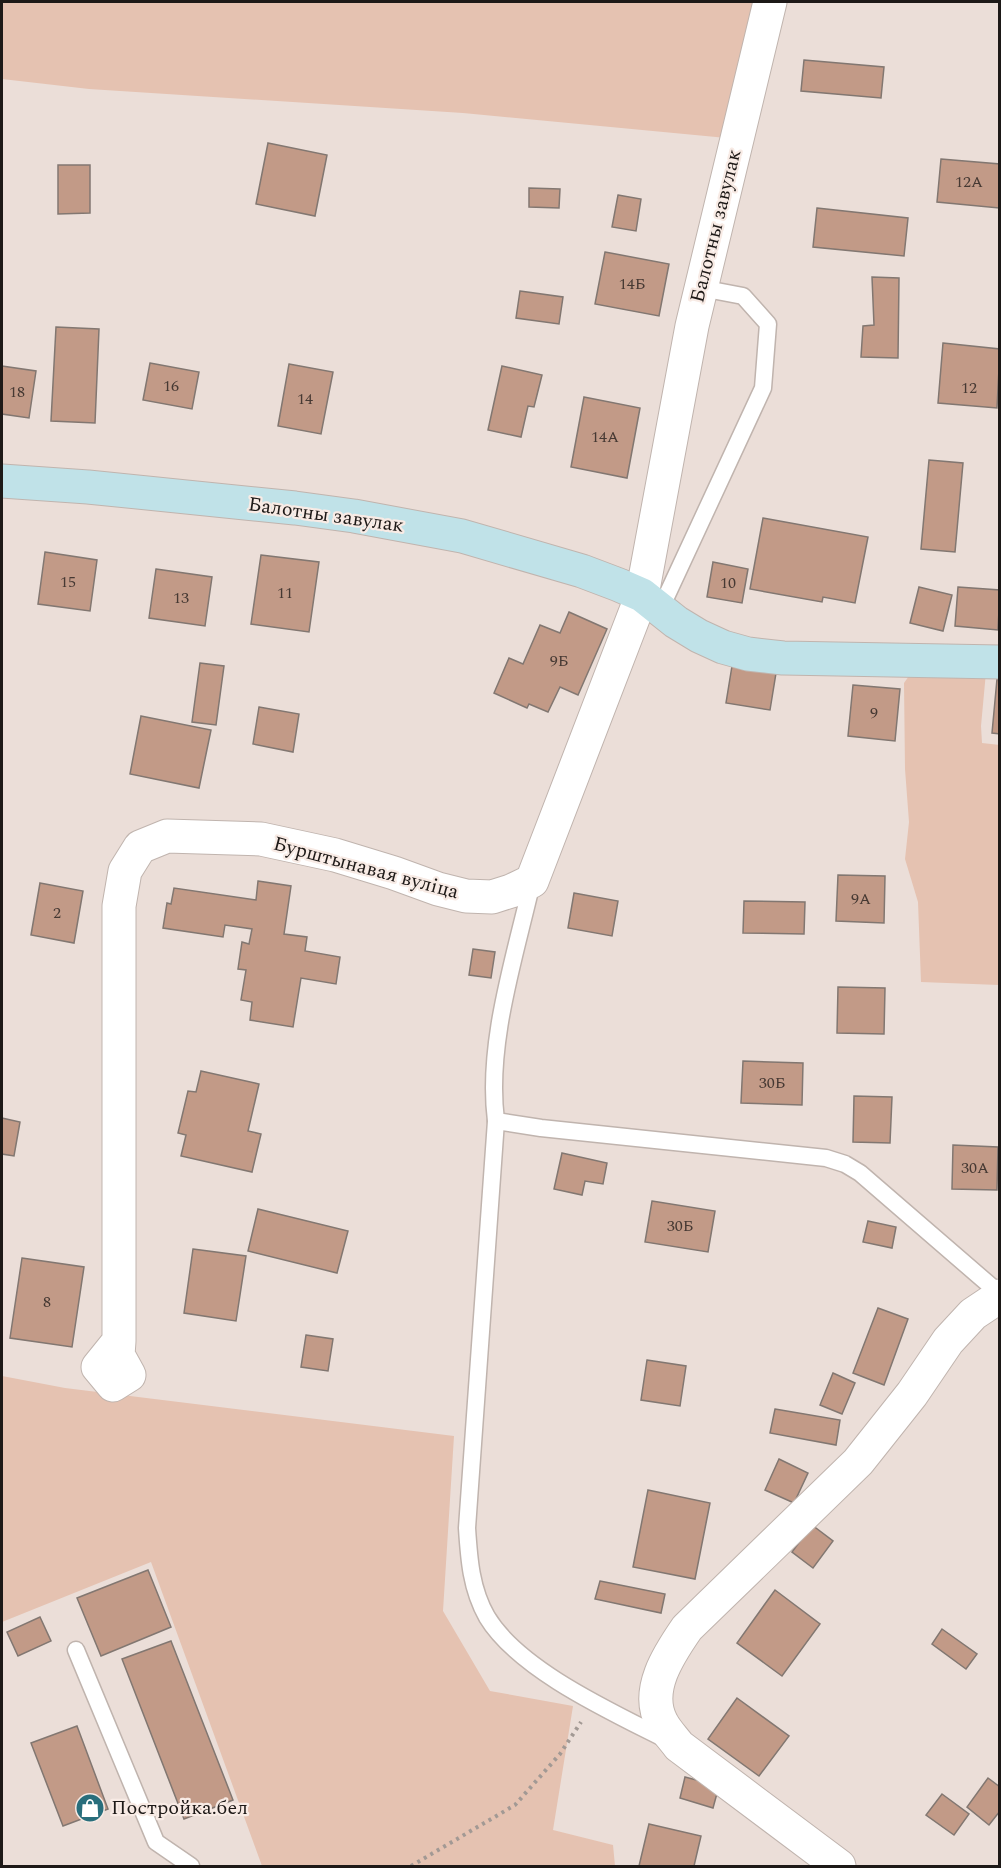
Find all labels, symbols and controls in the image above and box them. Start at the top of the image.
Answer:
street label: Балотны завулак [682,146,750,306]
house number: 12А [955,170,983,194]
house number: 14Б [619,272,645,296]
house number: 16 [163,374,179,398]
house number: 12 [961,376,977,400]
house number: 18 [9,380,25,404]
house number: 14 [297,387,313,411]
house number: 14А [591,425,619,449]
street label: Балотны завулак [246,489,406,541]
house number: 15 [60,570,76,594]
house number: 10 [720,571,736,595]
house number: 11 [277,581,293,605]
house number: 13 [173,586,189,610]
house number: 9Б [550,649,568,673]
house number: 9 [870,701,878,725]
street label: Бурштынавая вуліца [270,829,462,907]
house number: 9А [851,887,871,911]
house number: 2 [53,901,61,925]
house number: 30Б [759,1071,785,1095]
house number: 30А [961,1156,989,1180]
house number: 30Б [667,1214,693,1238]
house number: 8 [43,1290,51,1314]
shop icon: Постройка.бел [74,1792,106,1824]
place label: Постройка.бел [111,1793,248,1823]

